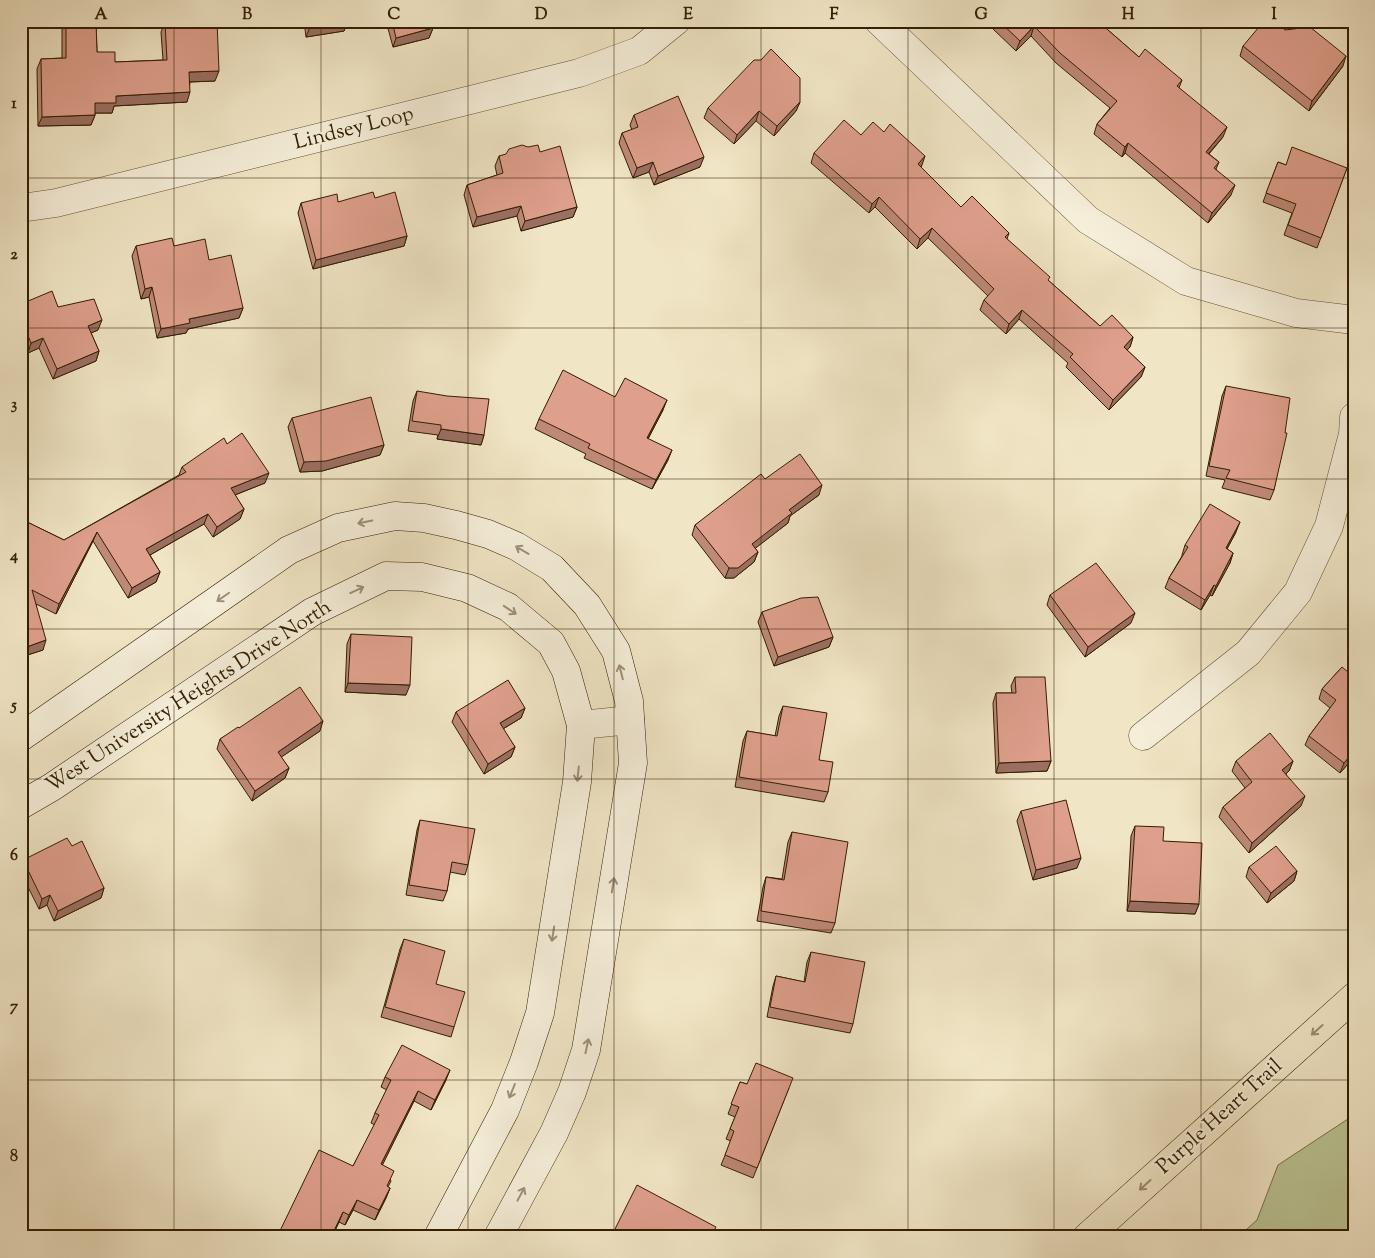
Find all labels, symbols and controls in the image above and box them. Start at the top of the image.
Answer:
text: A [95,4,108,27]
text: B [242,4,252,27]
text: C [388,4,401,27]
text: D [535,4,548,27]
text: E [683,4,693,27]
text: F [830,4,839,27]
text: G [974,4,988,27]
text: H [1122,4,1135,27]
text: I [1271,4,1277,27]
text: 1 [11,93,17,116]
street label: Lindsey Loop [291,100,417,158]
text: 2 [10,244,18,267]
text: 3 [11,394,18,417]
one-way arrow [358,518,374,527]
one-way arrow [515,544,529,554]
text: 4 [9,545,18,568]
one-way arrow [349,585,364,595]
one-way arrow [216,592,230,602]
street label: West University Heights Drive North [40,593,338,801]
one-way arrow [502,605,516,615]
one-way arrow [616,665,626,681]
text: 5 [9,695,17,718]
one-way arrow [573,765,583,781]
text: 6 [10,845,18,868]
one-way arrow [608,878,618,894]
one-way arrow [547,926,557,942]
text: 7 [10,996,19,1019]
one-way arrow [1311,1024,1324,1036]
one-way arrow [582,1038,592,1054]
street label: Purple Heart Trail [1150,1052,1290,1182]
one-way arrow [507,1083,517,1098]
text: 8 [10,1146,18,1169]
one-way arrow [1138,1179,1151,1191]
one-way arrow [517,1187,527,1201]

